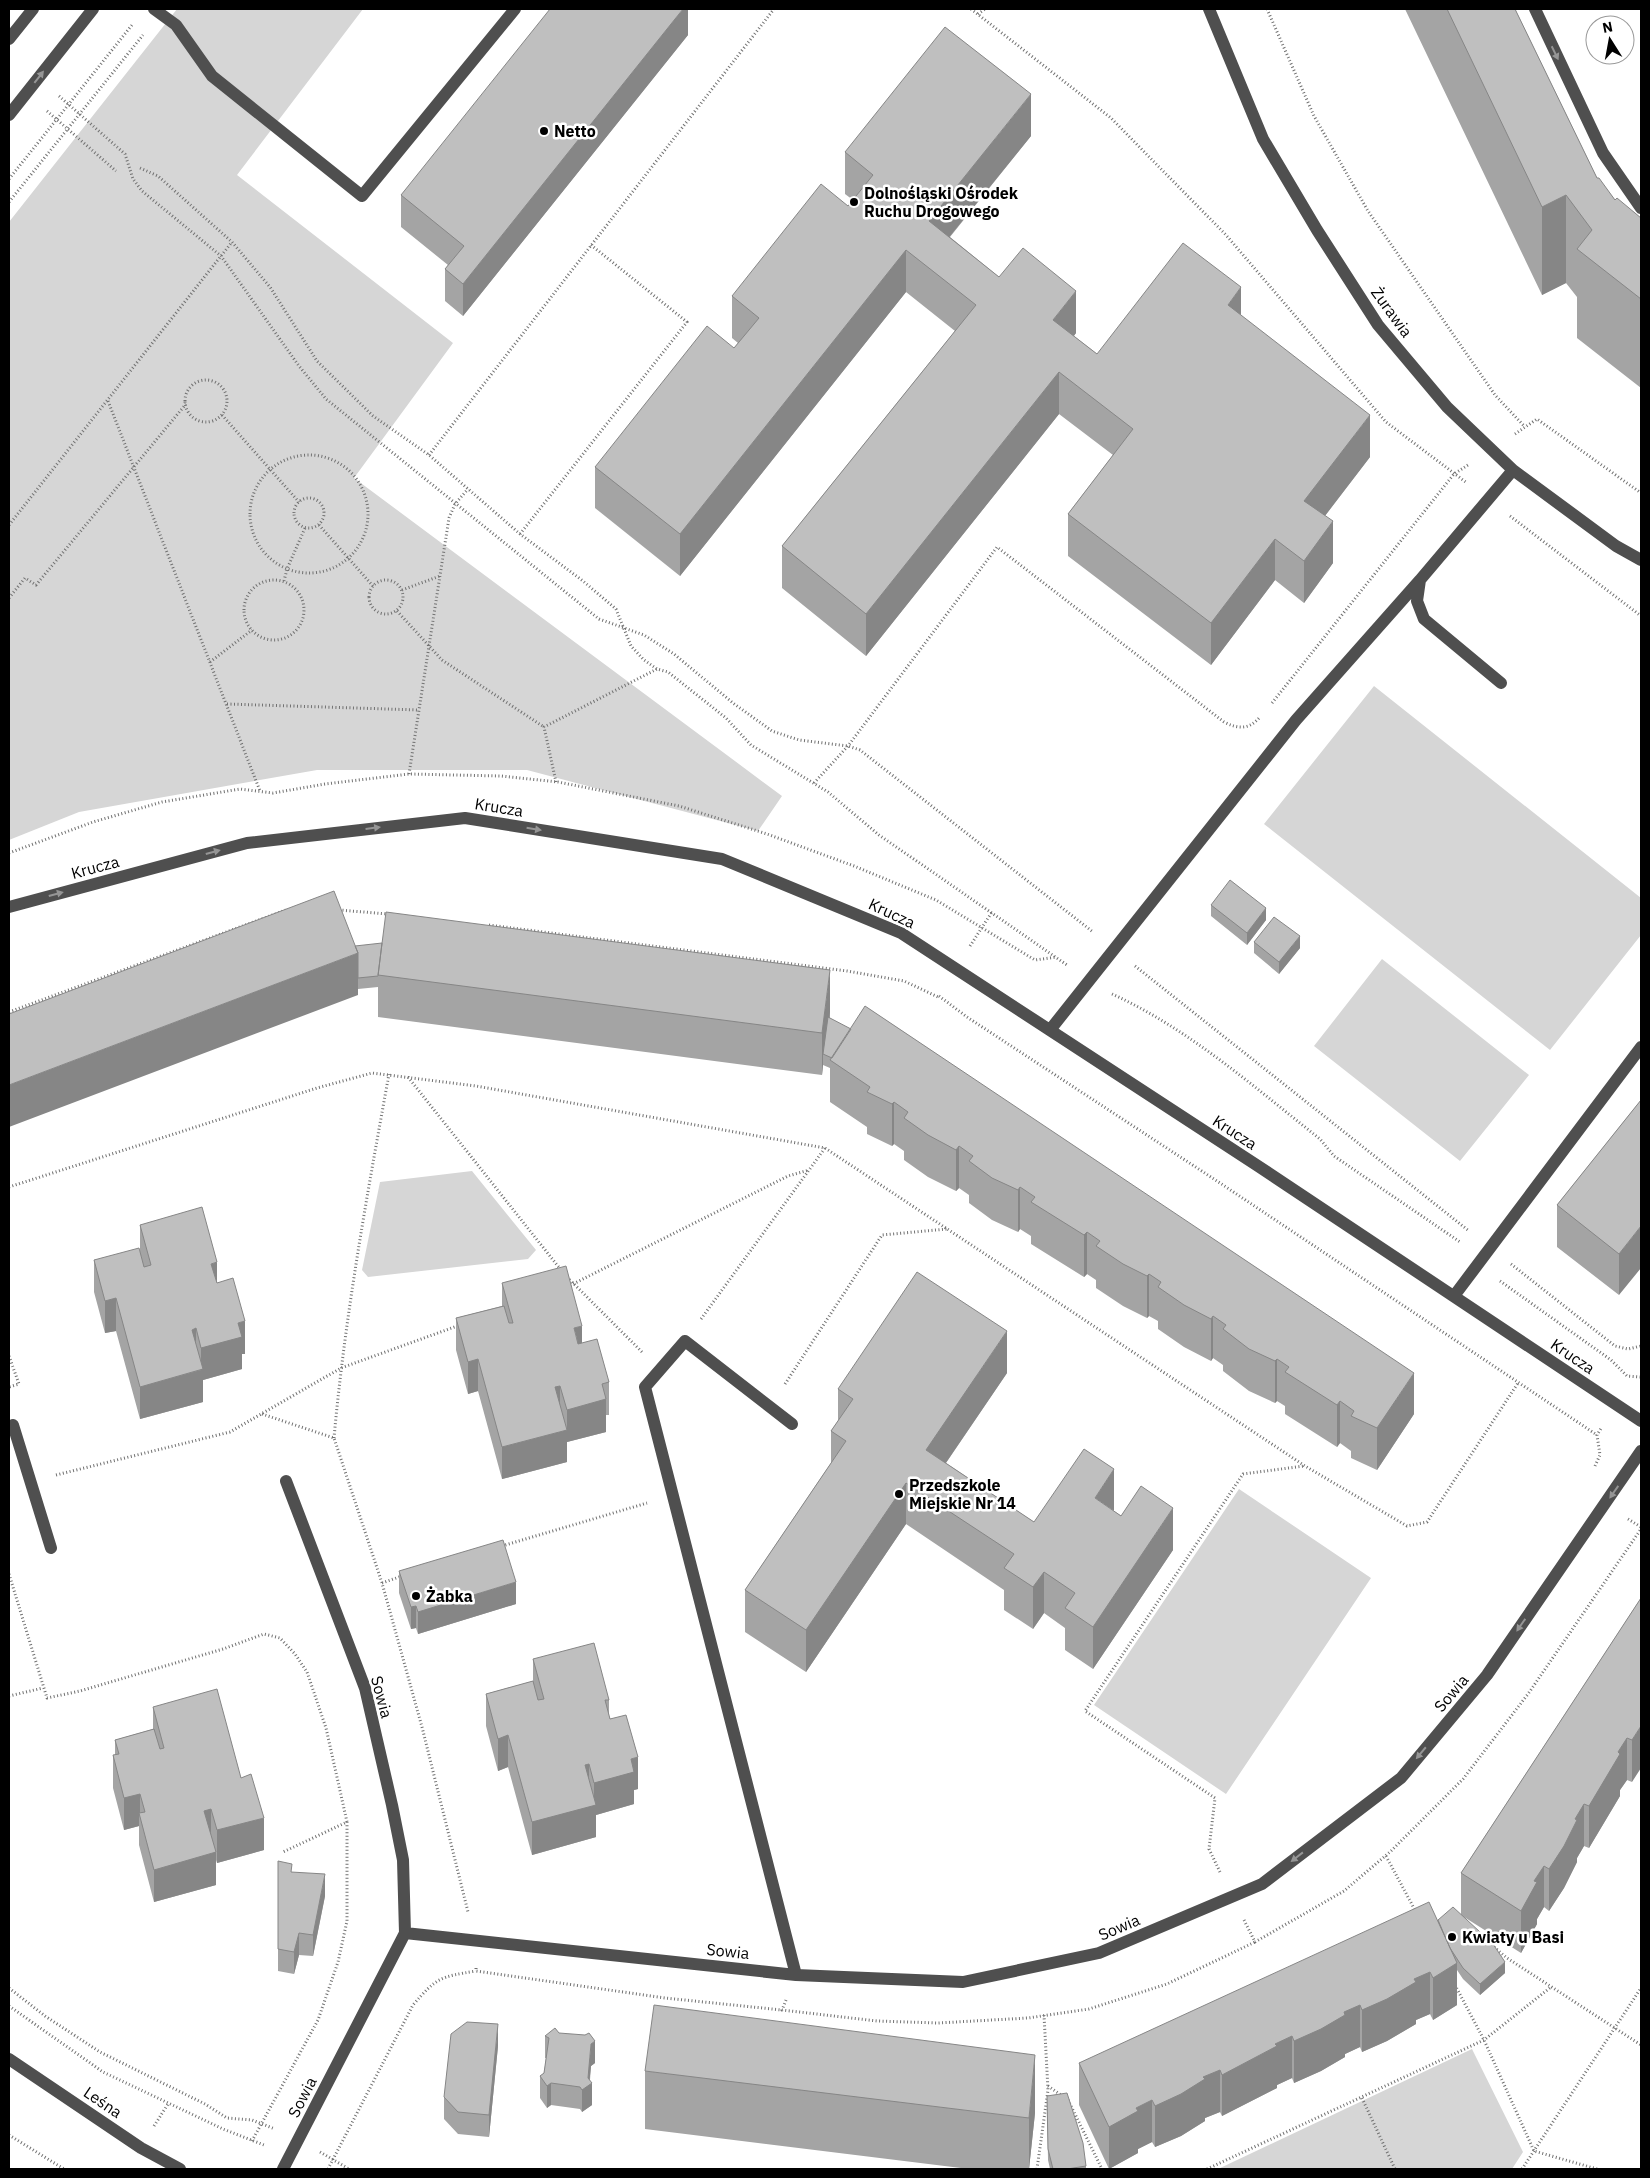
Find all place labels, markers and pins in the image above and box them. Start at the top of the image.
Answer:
place label: Netto [554,121,596,141]
marker: Netto [538,125,550,137]
place label: Dolnośląski Ośrodek Ruchu Drogowego [864,183,1019,221]
marker: Dolnośląski Ośrodek Ruchu Drogowego [848,196,860,208]
place label: Przedszkole Miejskie Nr 14 [909,1475,1016,1513]
marker: Przedszkole Miejskie Nr 14 [893,1488,905,1500]
place label: Żabka [426,1586,473,1606]
marker: Żabka [410,1590,422,1602]
place label: Kwiaty u Basi [1462,1927,1564,1947]
marker: Kwiaty u Basi [1446,1931,1458,1943]

